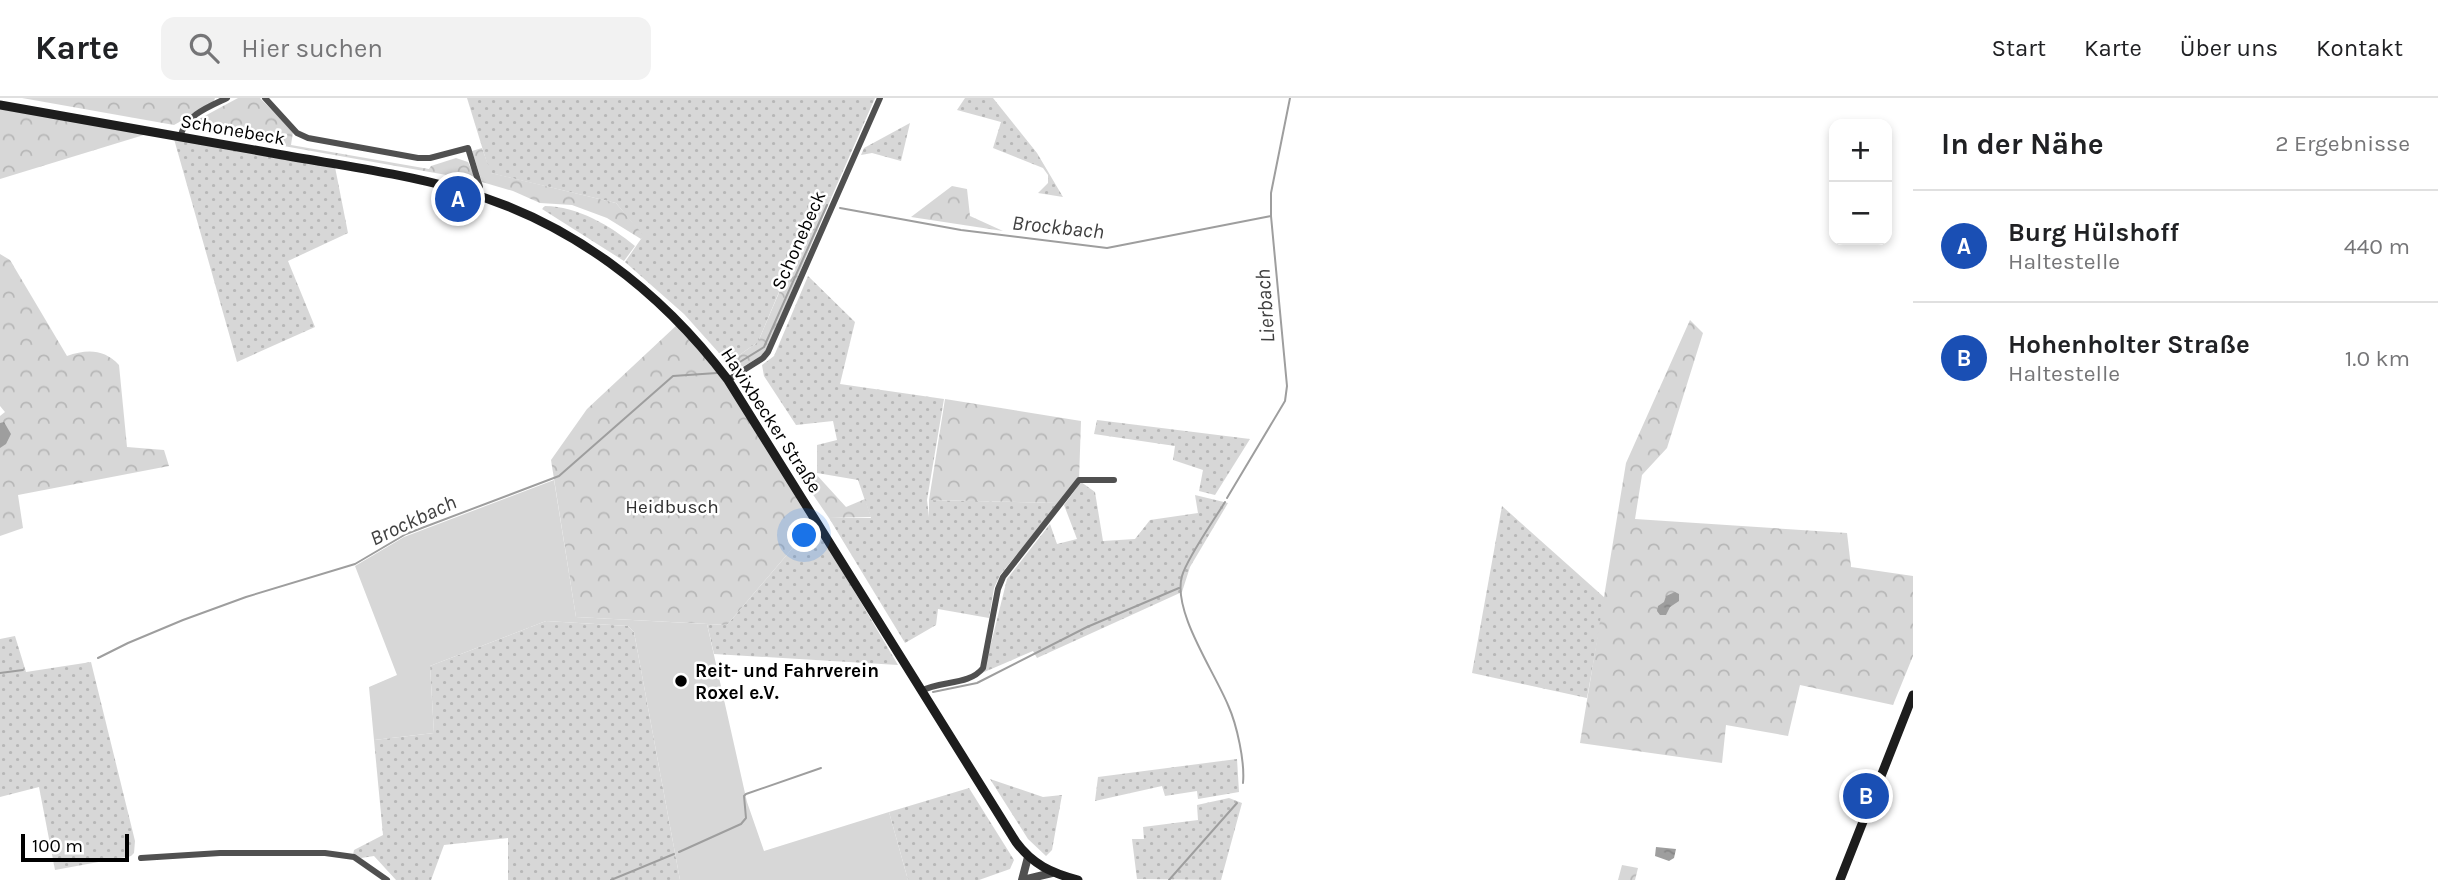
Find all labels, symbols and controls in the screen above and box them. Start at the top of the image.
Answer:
search box [161,17,651,80]
text: Karte [35,29,119,67]
icon: search [185,29,223,67]
text: Hier suchen [241,33,383,64]
text: Start [1992,34,2046,62]
text: Karte [2084,34,2142,62]
text: Über uns [2180,34,2278,62]
text: Kontakt [2316,34,2403,62]
street label: Schonebeck [179,110,287,150]
map controls [1829,119,1892,245]
button: + [1829,119,1892,182]
text: In der Nähe [1941,126,2104,162]
text: 2 Ergebnisse [2275,130,2410,157]
pin: A [435,173,481,225]
button: − [1829,182,1892,245]
street label: Schonebeck [767,187,831,293]
water label: Brockbach [1011,210,1105,244]
text: Burg Hülshoff [2008,217,2179,248]
text: A [1957,233,1971,260]
text: 440 m [2344,233,2410,260]
text: Haltestelle [2008,248,2120,275]
water label: Lierbach [1250,268,1280,344]
text: Hohenholter Straße [2008,329,2250,360]
street label: Havixbecker Straße [716,344,826,497]
text: B [1957,345,1971,372]
text: 1.0 km [2345,345,2410,372]
text: Haltestelle [2008,360,2120,387]
water label: Brockbach [366,490,460,550]
park label: Heidbusch [625,496,719,518]
your location [787,518,821,552]
place label: Reit- und Fahrverein Roxel e.V. [695,660,879,704]
marker: Reit- und Fahrverein Roxel e.V. [673,673,689,689]
pin: B [1843,770,1889,822]
scale bar [21,831,130,863]
text: 100 m [32,835,83,857]

